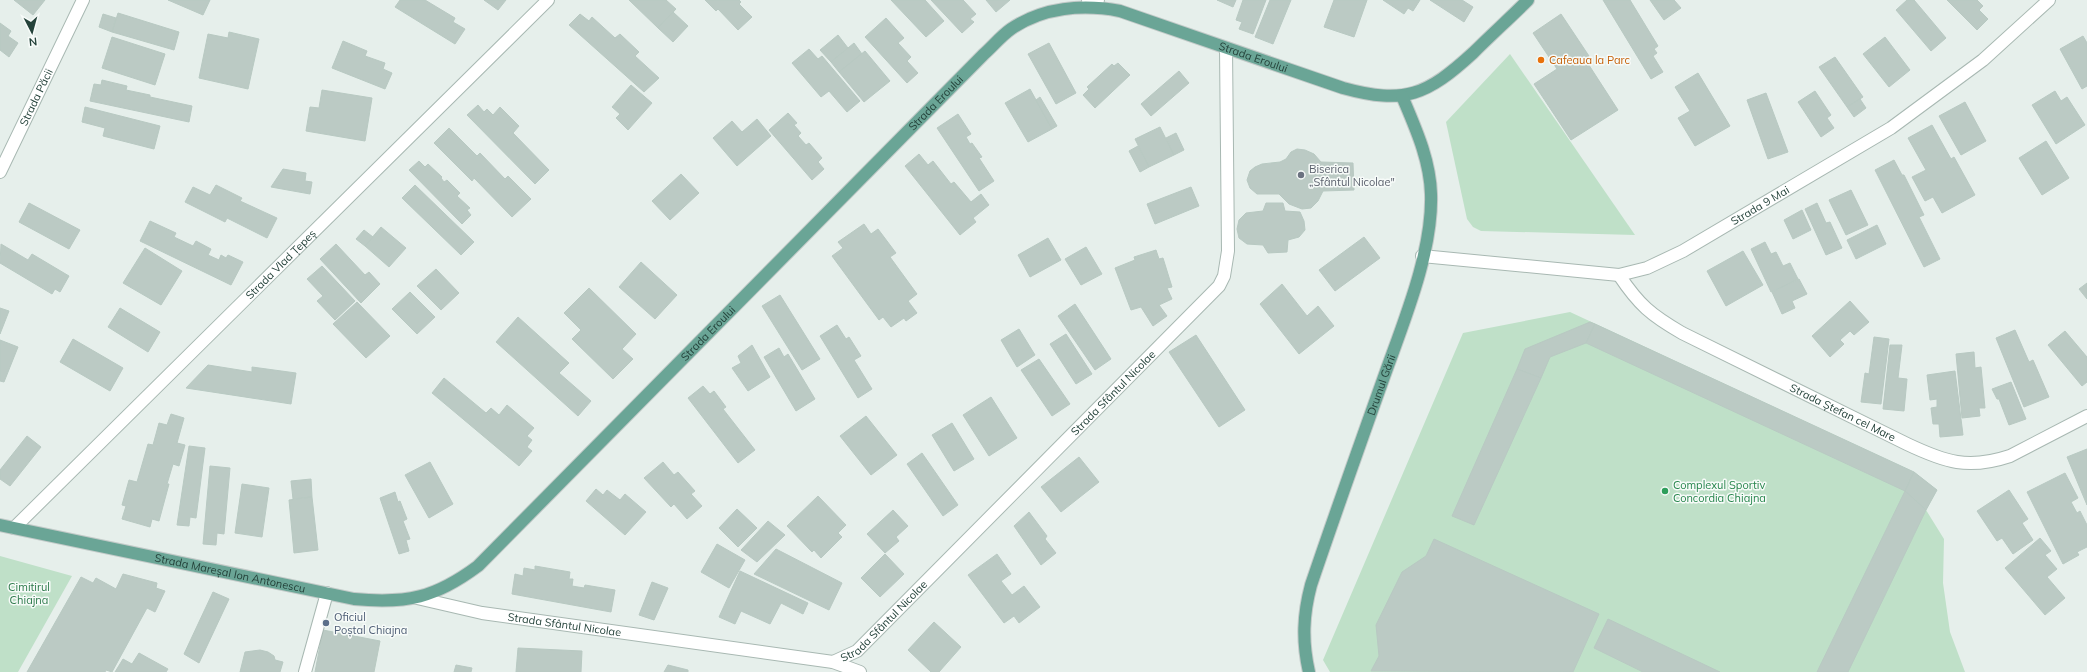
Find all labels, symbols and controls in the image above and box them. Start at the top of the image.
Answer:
north arrow [12,12,52,52]
text: N [28,35,38,49]
street label: Strada Eroului [1217,39,1290,75]
place label: Cafeaua la Parc [1549,53,1630,67]
marker: Cafeaua la Parc [1536,55,1546,65]
street label: Strada Păcii [16,66,56,128]
street label: Strada Eroului [905,72,966,133]
place label: Biserica „Sfântul Nicolae" [1309,162,1395,189]
marker: Biserica „Sfântul Nicolae" [1296,170,1306,180]
street label: Strada 9 Mai [1728,183,1792,228]
street label: Strada Vlad Țepeș [242,226,320,302]
street label: Strada Eroului [678,303,738,364]
street label: Strada Sfântul Nicolae [1068,347,1158,438]
street label: Drumul Gării [1364,352,1399,417]
street label: Strada Ștefan cel Mare [1788,380,1898,444]
place label: Complexul Sportiv Concordia Chiajna [1673,478,1766,505]
marker: Complexul Sportiv Concordia Chiajna [1660,486,1670,496]
street label: Strada Mareșal Ion Antonescu [153,551,307,596]
street label: Strada Sfântul Nicolae [838,577,930,665]
park label: Cimitirul Chiajna [8,580,50,607]
place label: Oficiul Poștal Chiajna [334,610,407,638]
street label: Strada Sfântul Nicolae [507,610,622,639]
marker: Oficiul Poștal Chiajna [321,618,331,628]

